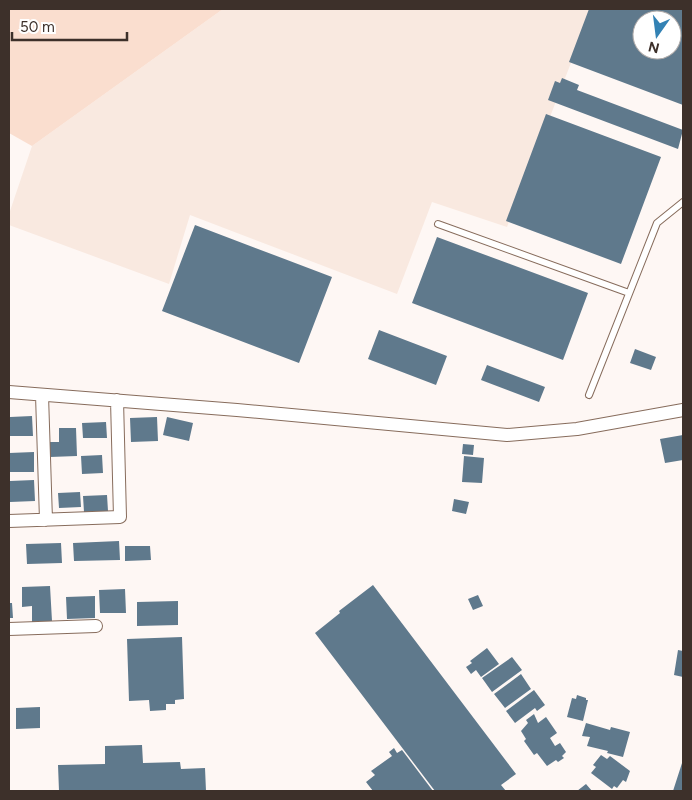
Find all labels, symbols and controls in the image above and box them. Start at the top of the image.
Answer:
scale bar [12,10,128,42]
north arrow [632,10,682,60]
text: 50 m [20,18,55,36]
text: N [647,38,661,57]

